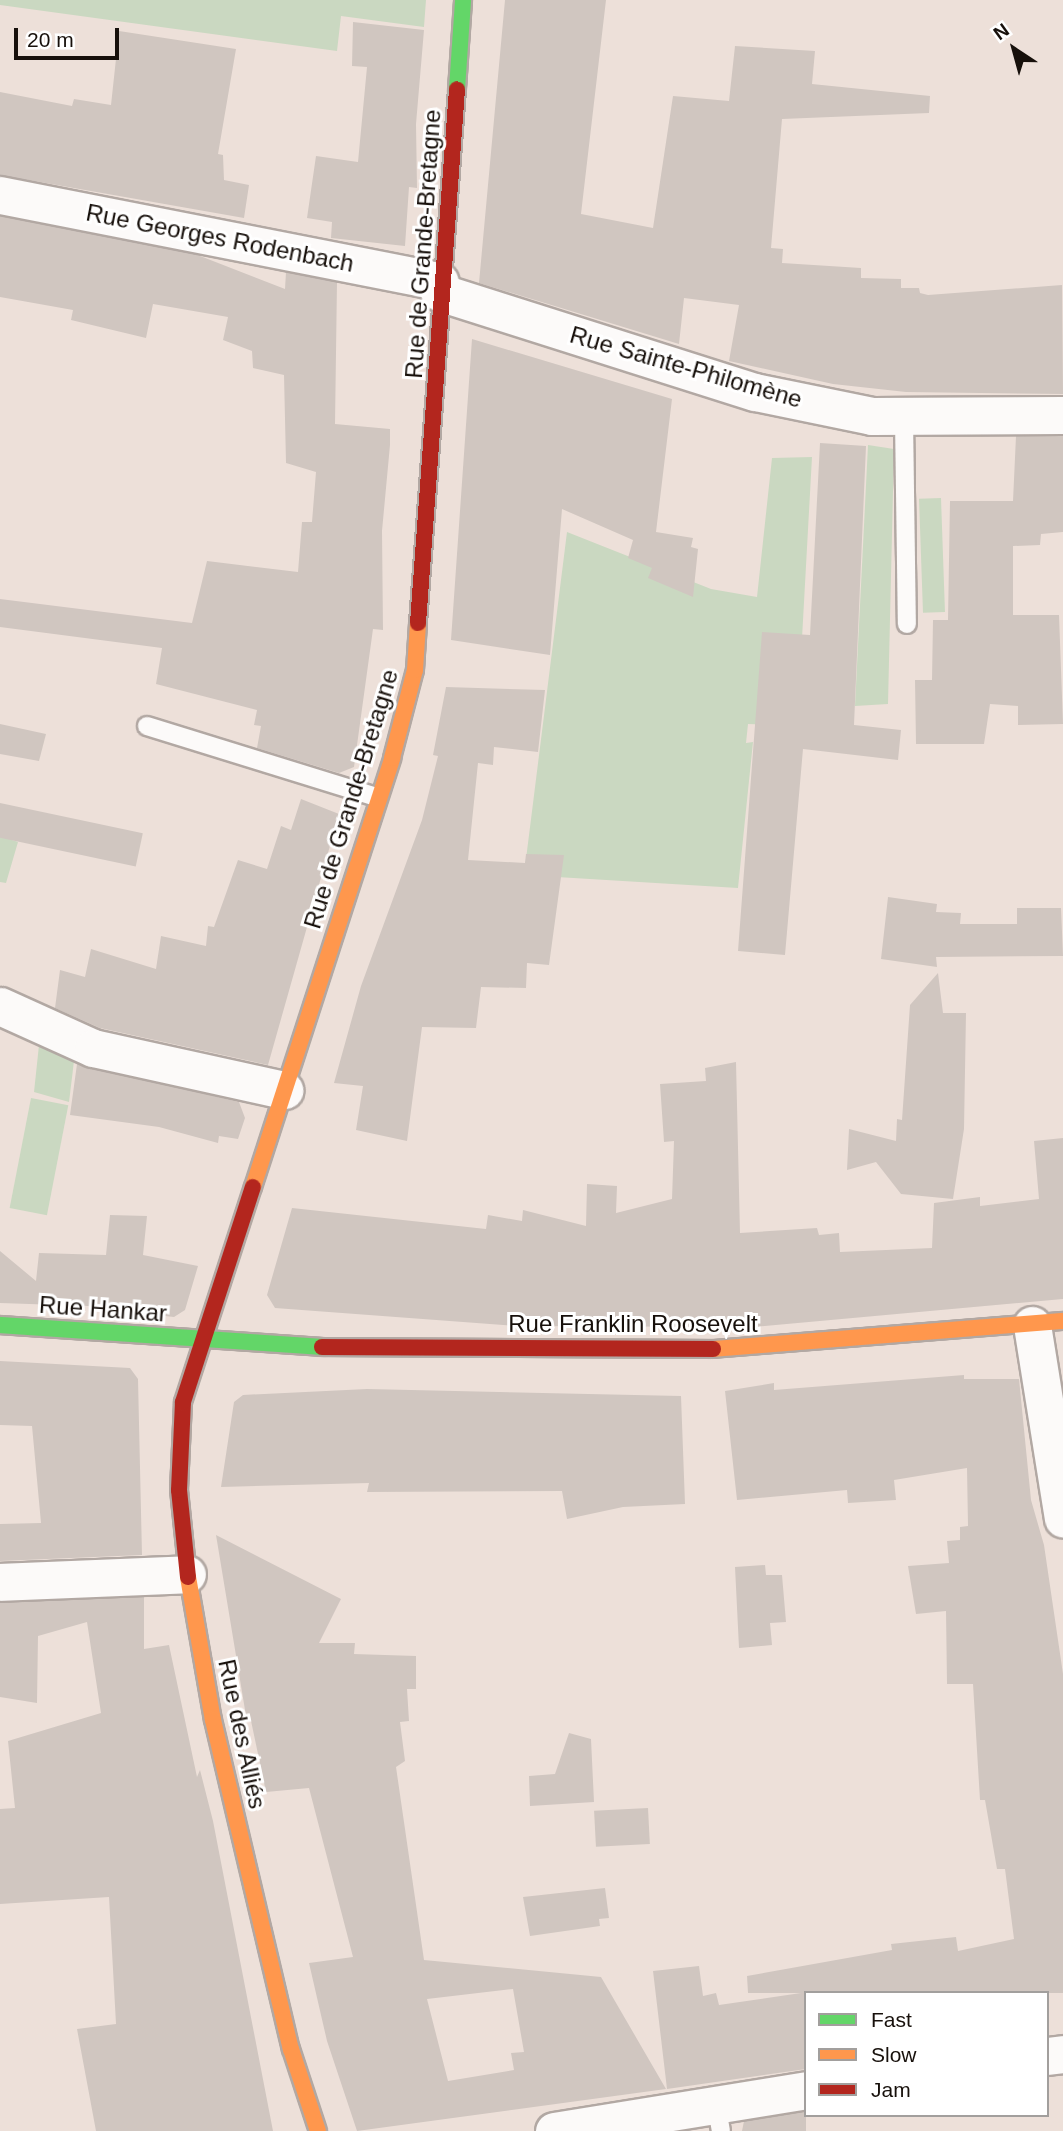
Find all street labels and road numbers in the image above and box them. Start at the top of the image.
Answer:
street label: Rue de Grande-Bretagne [399,109,447,379]
street label: Rue Georges Rodenbach [84,198,356,278]
street label: Rue Sainte-Philomène [567,320,805,414]
street label: Rue de Grande-Bretagne [298,666,404,932]
street label: Rue Hankar [38,1290,168,1328]
street label: Rue Franklin Roosevelt [508,1310,758,1338]
street label: Rue des Alliés [212,1656,272,1812]

